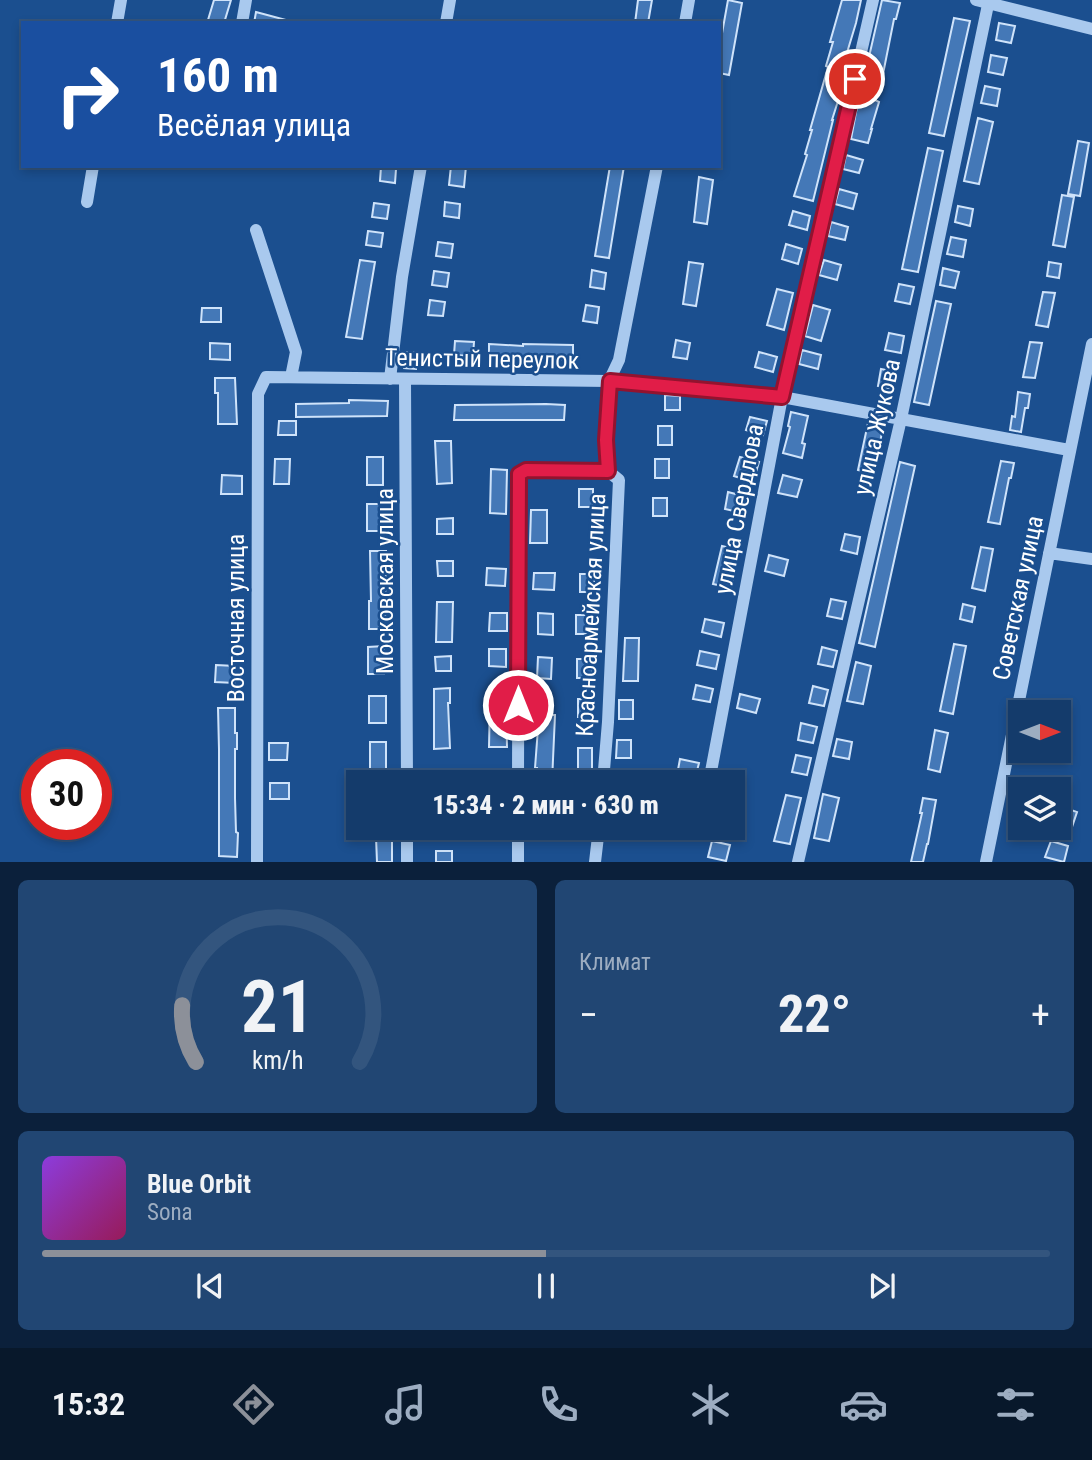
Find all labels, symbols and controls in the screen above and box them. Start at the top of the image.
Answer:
text: 160 m [157,47,279,104]
icon: right [42,49,133,140]
pin [825,49,885,109]
icon: arrive [836,60,874,98]
text: Весёлая улица [157,106,351,144]
street label: Тенистый переулок [385,343,580,375]
street label: улица Жукова [848,356,906,498]
street label: улица Свердлова [709,421,769,597]
street label: Московская улица [371,488,399,674]
street label: Красноармейская улица [571,493,611,737]
street label: Советская улица [987,513,1049,683]
street label: Восточная улица [222,534,250,702]
position arrow [481,668,555,742]
north arrow [1008,700,1071,763]
map controls [1008,700,1071,840]
speed limit sign: 30 [21,749,112,840]
button: layers [1008,777,1071,840]
text: 15:34 · 2 мин · 630 m [432,790,659,820]
text: Климат [579,949,651,976]
text: 21 [241,965,314,1051]
text: 22° [778,984,851,1045]
text: − [579,993,598,1037]
text: + [1031,993,1050,1037]
text: km/h [252,1046,303,1075]
text: Blue Orbit [147,1169,251,1199]
text: Sona [147,1199,193,1226]
icon: previous [191,1267,229,1305]
icon: pause [527,1267,565,1305]
icon: next [863,1267,901,1305]
icon: directions [229,1380,278,1429]
icon: music [381,1380,430,1429]
icon: phone [534,1380,583,1429]
icon: climate [686,1380,735,1429]
icon: car [839,1380,888,1429]
icon: filters [991,1380,1040,1429]
text: 15:32 [52,1385,125,1423]

